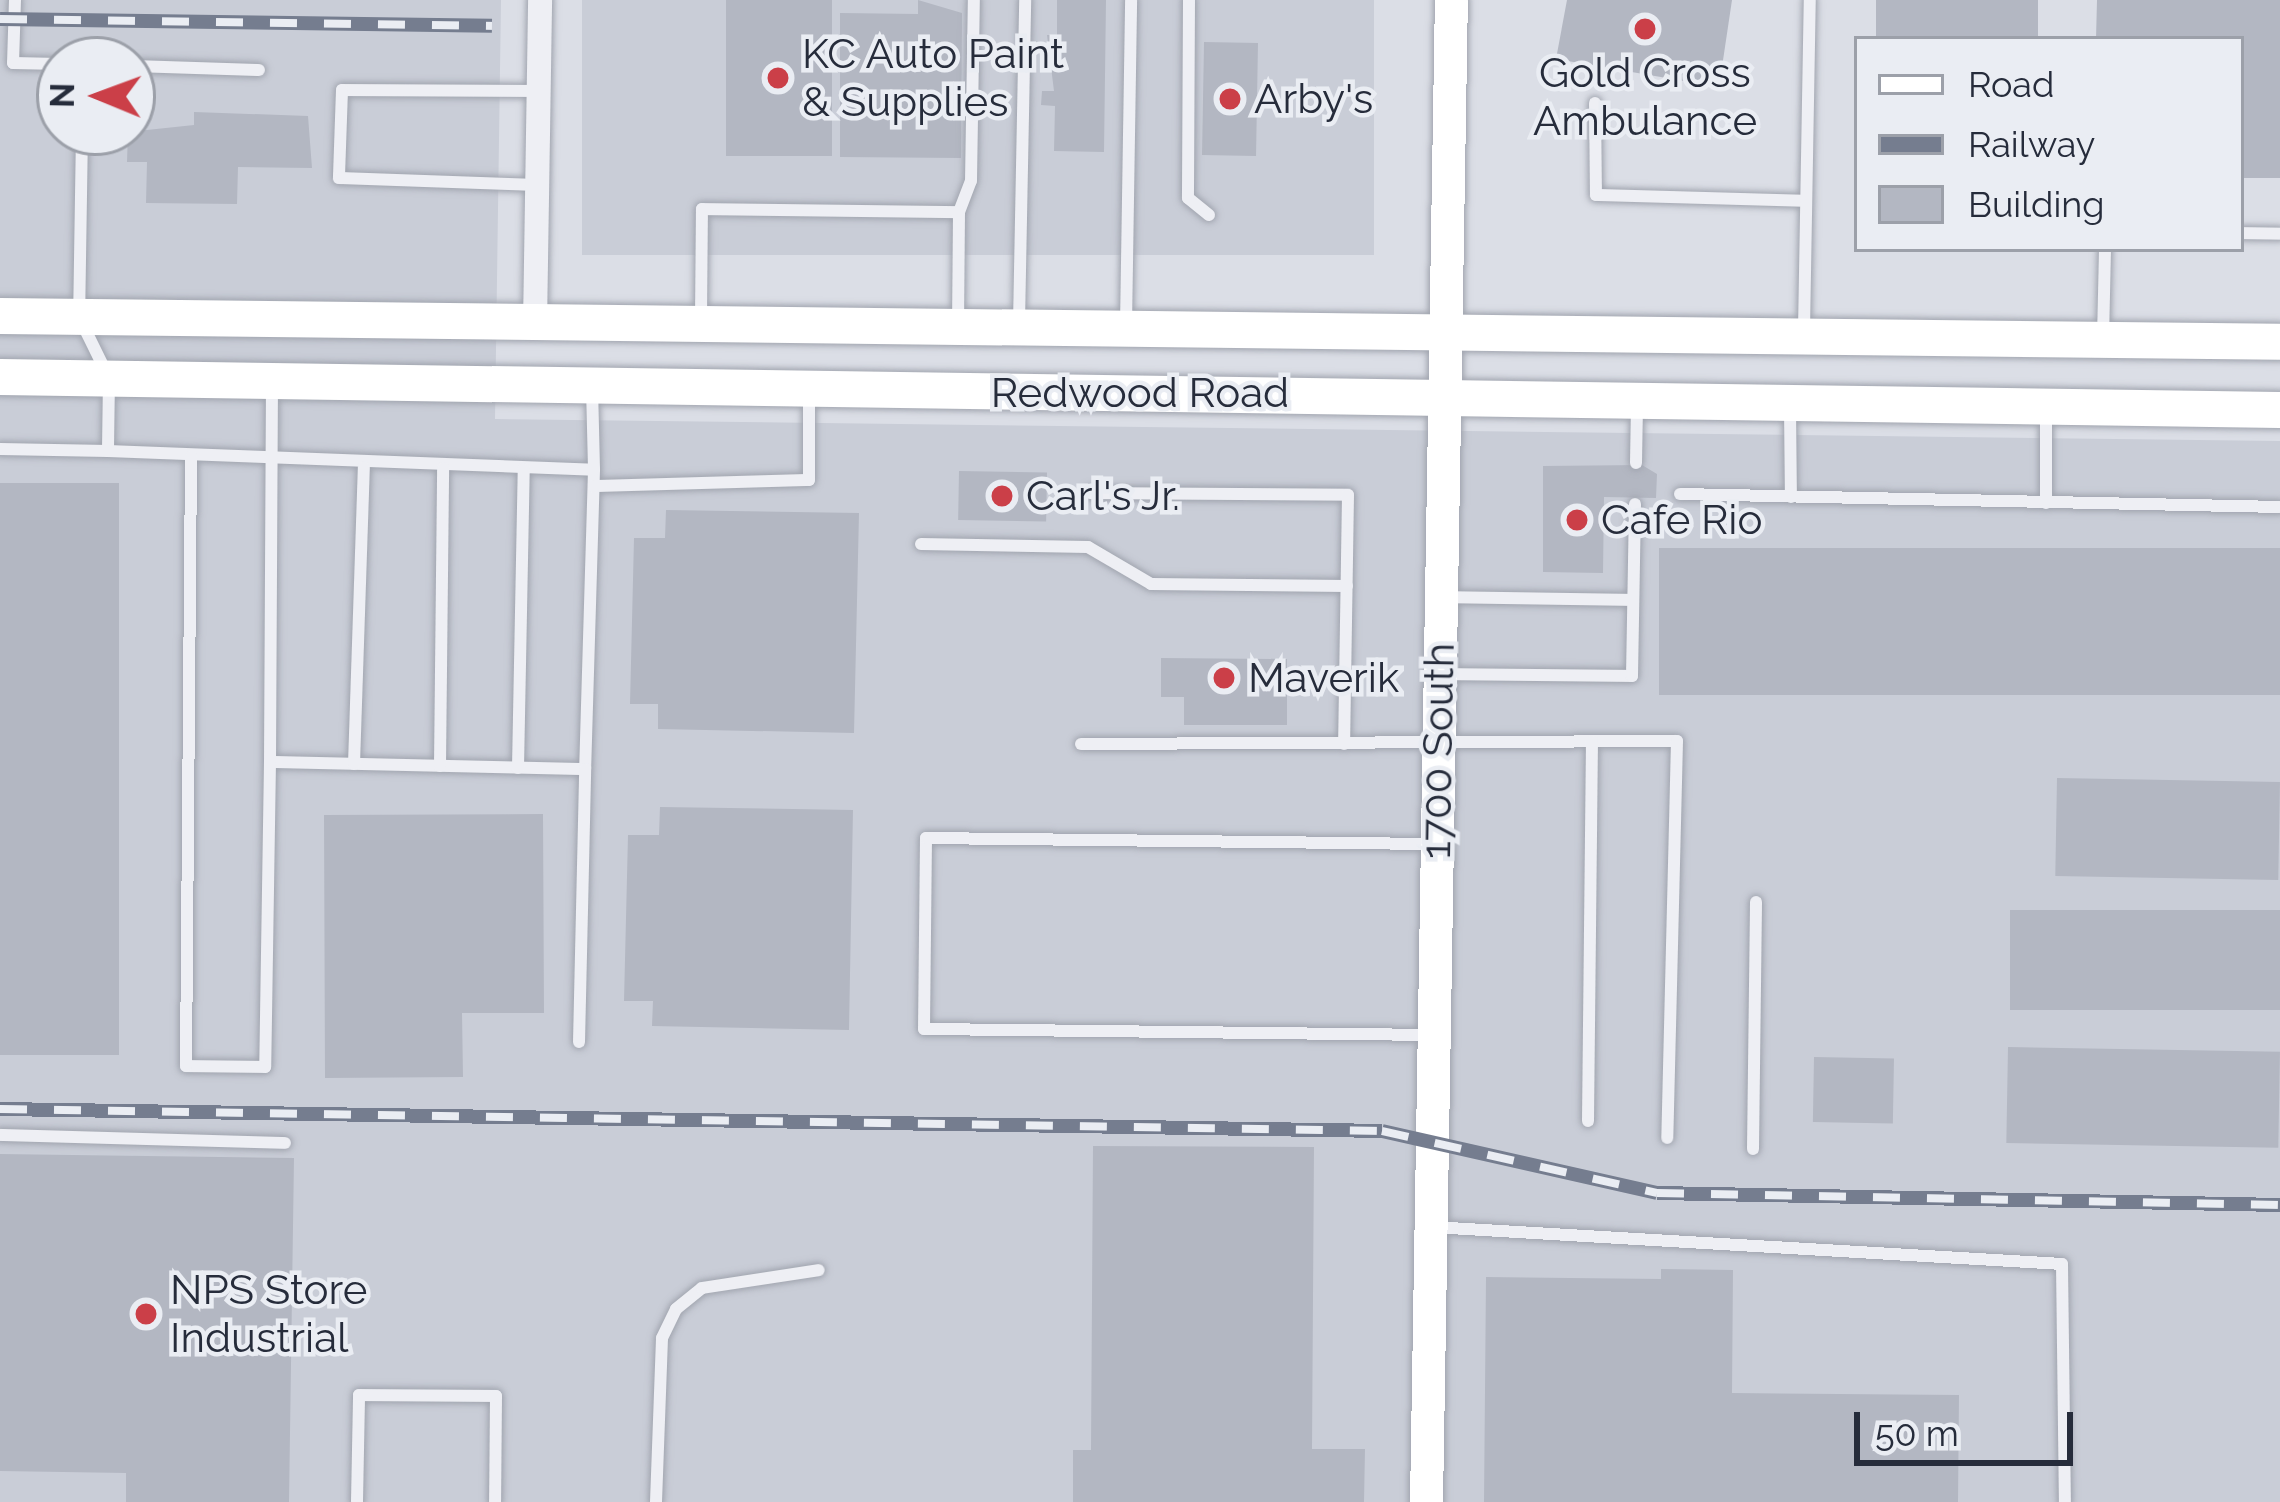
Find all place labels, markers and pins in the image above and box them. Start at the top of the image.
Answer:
marker: Gold Cross Ambulance [1632,16,1658,42]
place label: KC Auto Paint & Supplies [802,29,1065,128]
place label: Gold Cross Ambulance [1533,48,1757,146]
marker: KC Auto Paint & Supplies [765,65,791,91]
place label: Arby's [1254,74,1373,124]
marker: Arby's [1217,86,1243,112]
place label: Carl's Jr. [1026,471,1181,521]
marker: Carl's Jr. [989,483,1015,509]
place label: Cafe Rio [1601,495,1762,545]
marker: Cafe Rio [1564,507,1590,533]
place label: Maverik [1248,653,1399,703]
marker: Maverik [1211,665,1237,691]
place label: NPS Store Industrial [170,1265,367,1364]
marker: NPS Store Industrial [133,1301,159,1327]

